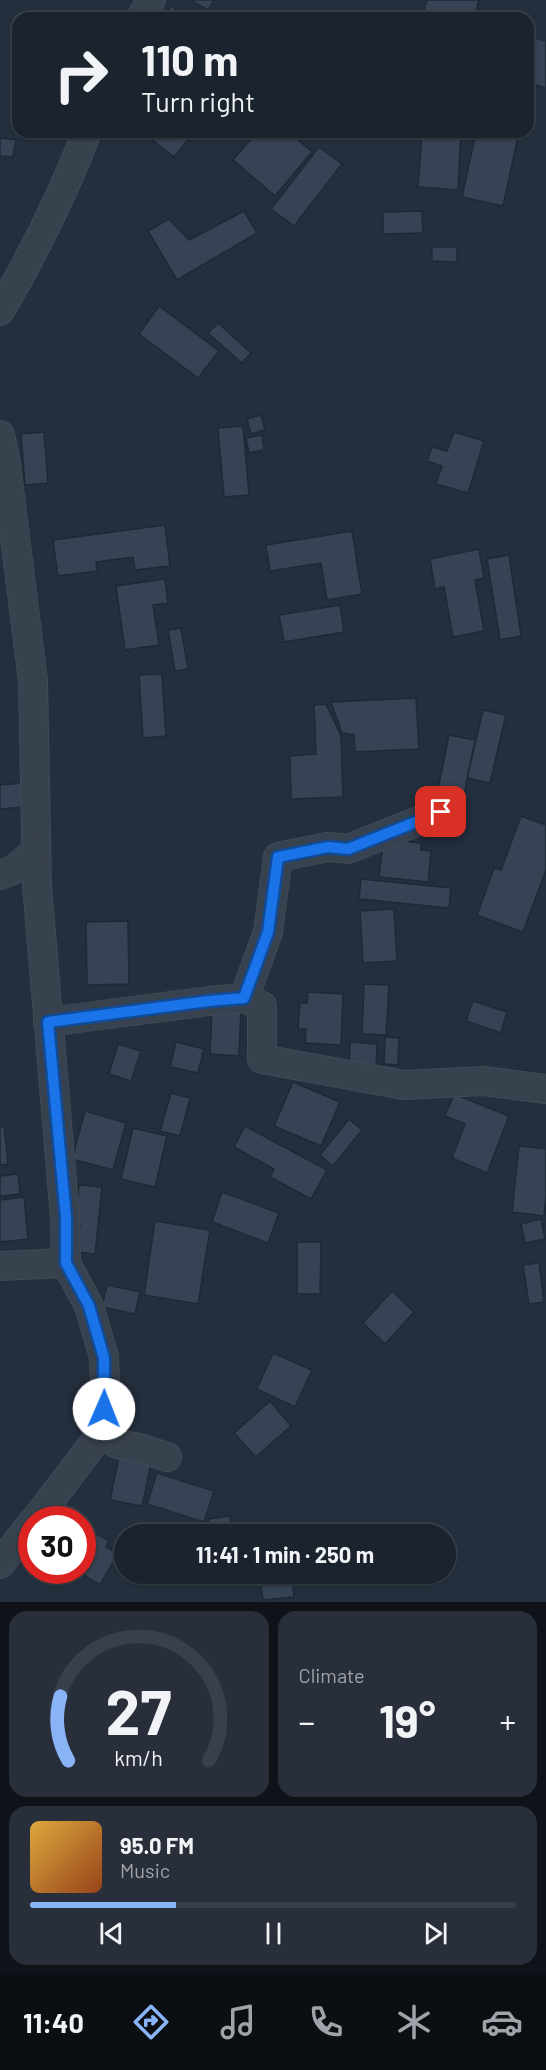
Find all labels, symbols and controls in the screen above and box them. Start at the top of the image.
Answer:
text: 110 m [141,34,238,84]
icon: right [42,36,120,114]
text: Turn right [141,85,255,117]
pin [415,786,466,837]
icon: arrive [424,795,457,828]
position arrow [72,1377,136,1441]
speed limit sign: 30 [18,1506,96,1584]
text: 11:41 · 1 min · 250 m [196,1541,374,1567]
text: Climate [299,1663,365,1687]
text: 27 [106,1673,172,1747]
text: 19° [379,1693,436,1747]
text: − [299,1701,315,1741]
text: + [500,1701,516,1741]
text: km/h [114,1745,163,1770]
text: 95.0 FM [120,1832,194,1858]
text: Music [120,1858,170,1882]
icon: previous [95,1917,128,1950]
icon: pause [257,1917,290,1950]
icon: next [419,1917,452,1950]
icon: directions [130,2001,172,2043]
icon: music [217,2001,259,2043]
icon: phone [305,2001,347,2043]
icon: climate [393,2001,435,2043]
icon: car [481,2001,523,2043]
text: 11:40 [23,2006,84,2038]

